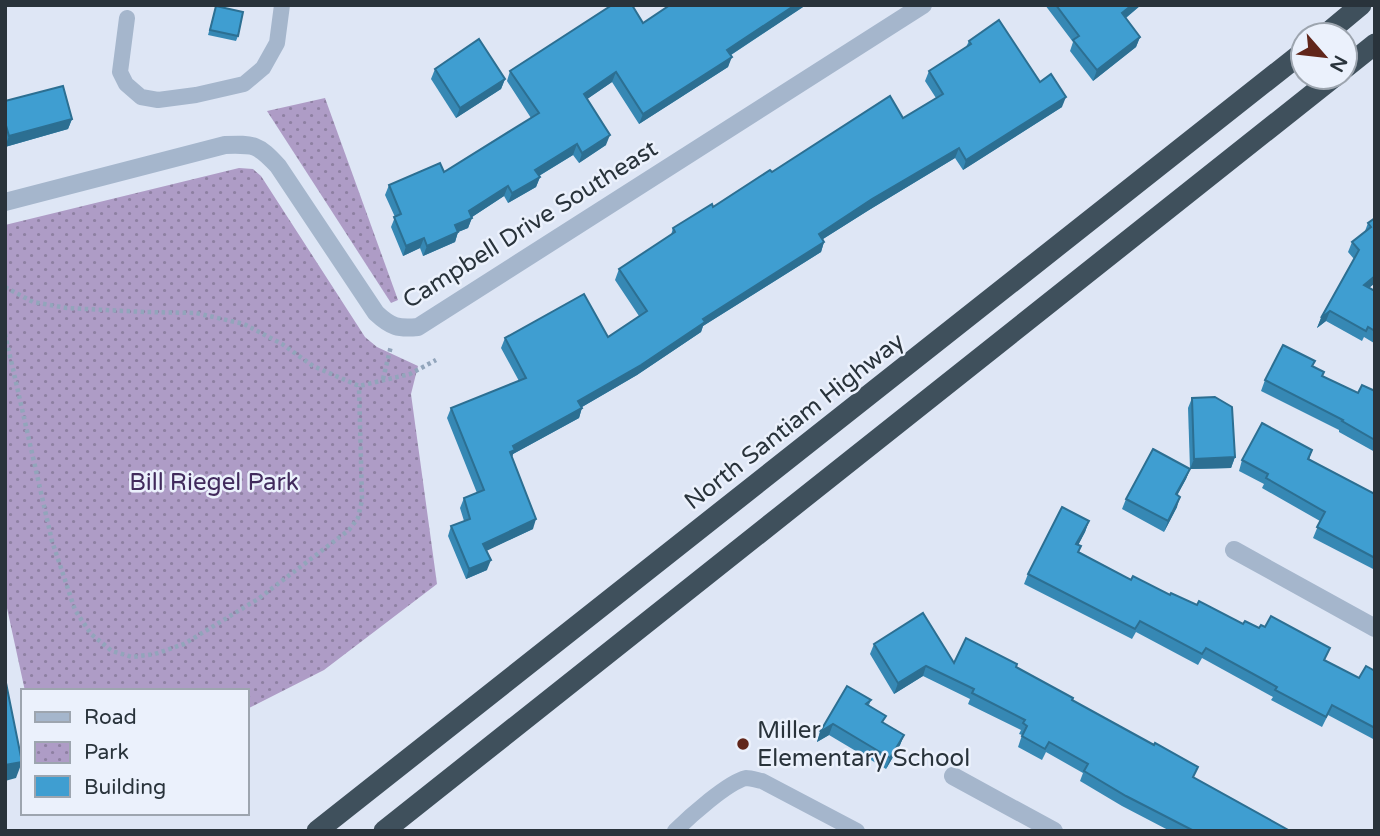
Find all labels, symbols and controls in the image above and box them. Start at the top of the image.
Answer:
north arrow [1289,21,1359,91]
text: N [1325,52,1351,75]
street label: Campbell Drive Southeast [397,134,663,315]
street label: North Santiam Highway [679,327,910,516]
park label: Bill Riegel Park [129,468,299,497]
legend [21,689,248,815]
text: Road [84,705,137,730]
place label: Miller Elementary School [757,716,970,773]
marker: Miller Elementary School [735,736,751,752]
text: Park [84,740,129,765]
text: Building [84,775,166,800]

